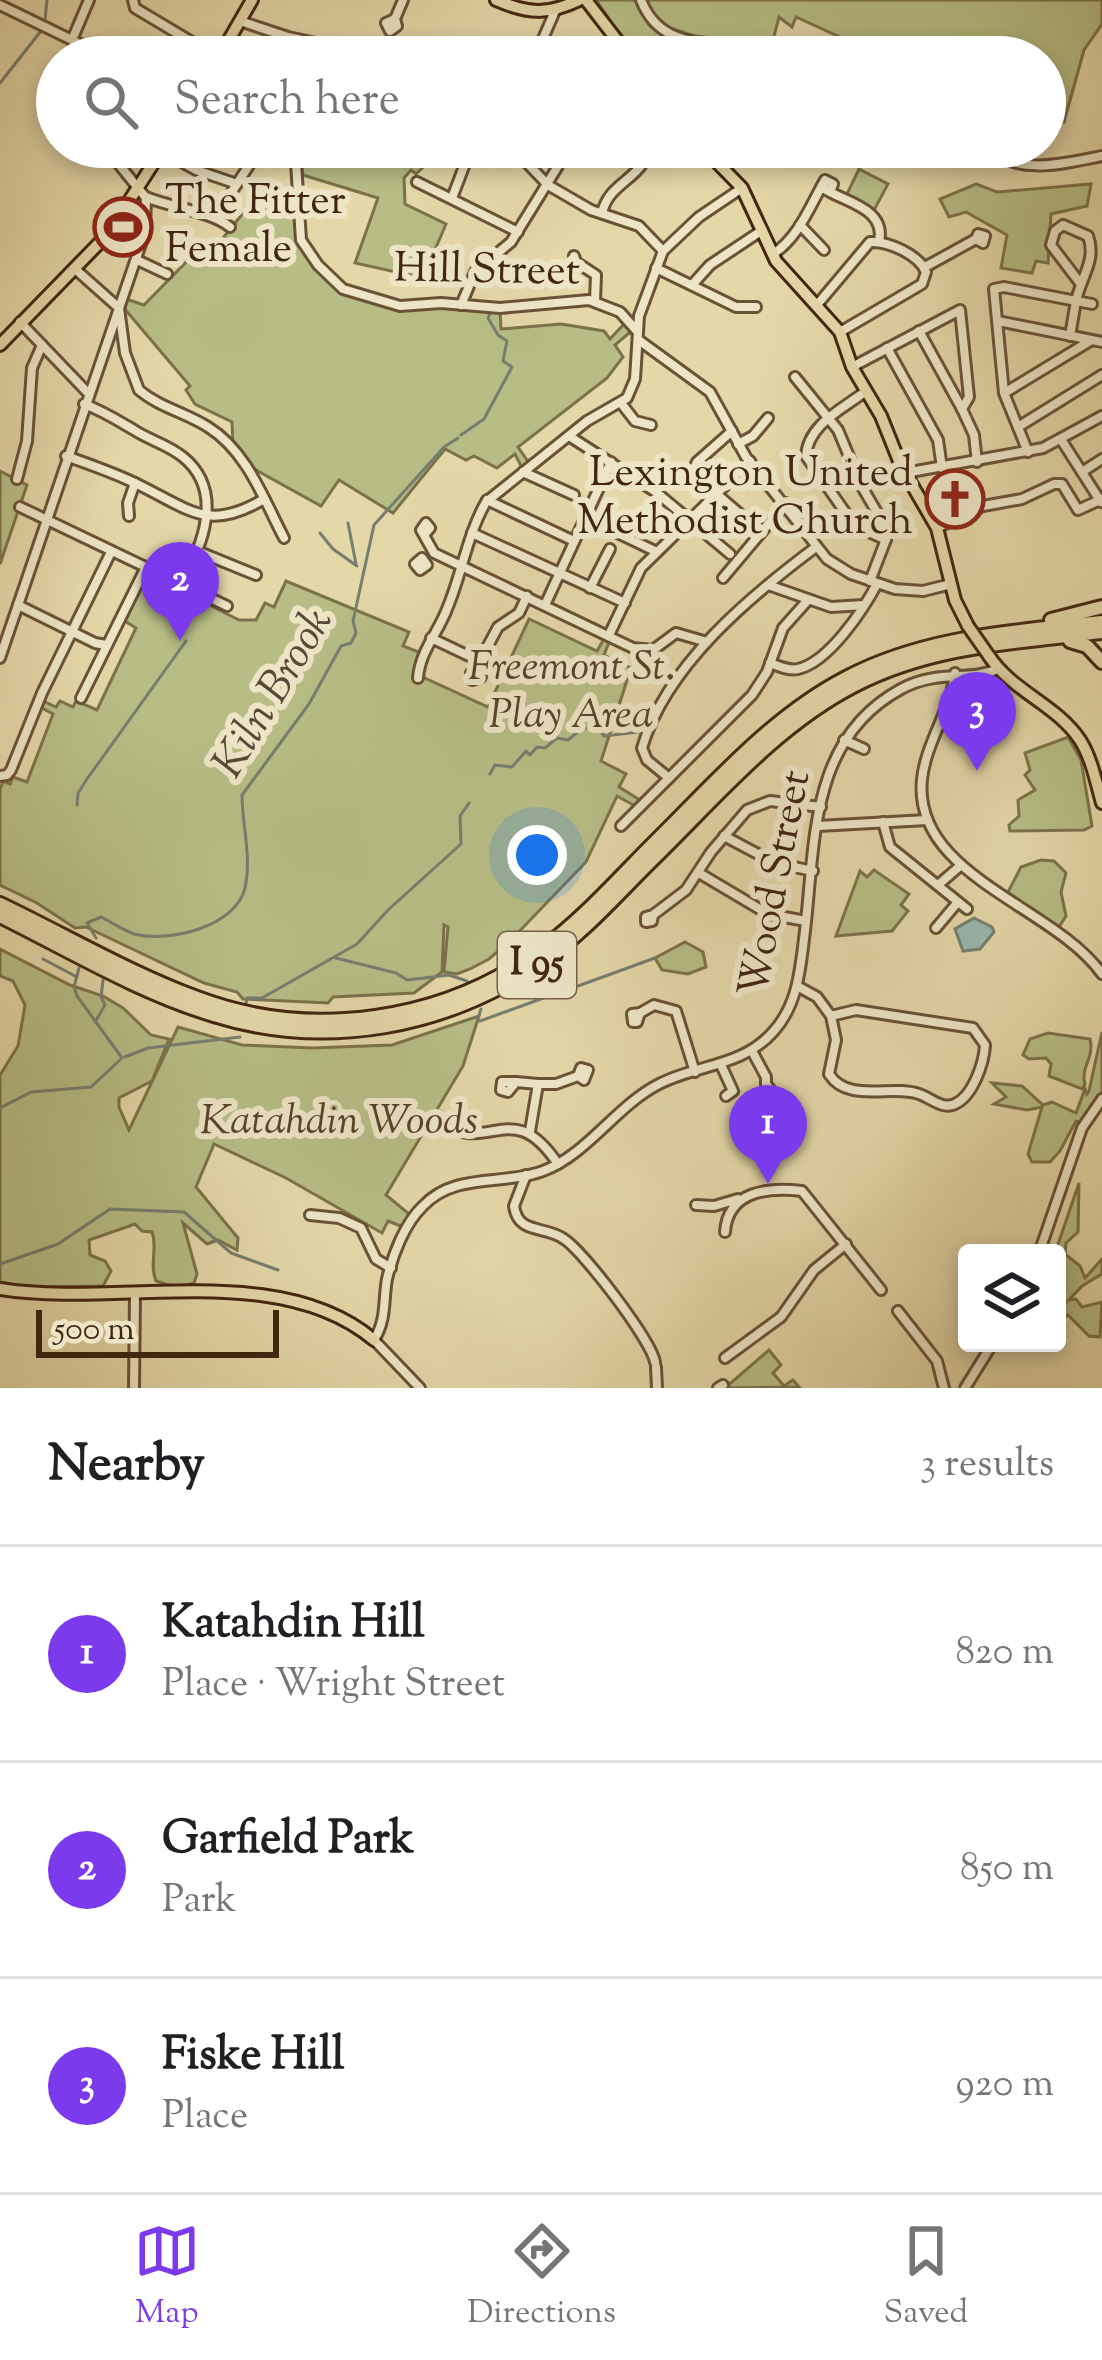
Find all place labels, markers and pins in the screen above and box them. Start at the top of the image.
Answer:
place label: The Fitter Female [165,173,346,281]
sports icon: The Fitter Female [92,196,154,258]
place label: Lexington United Methodist Church [577,445,913,553]
church icon: Lexington United Methodist Church [924,468,986,530]
pin: 2 [141,542,219,641]
pin: 3 [938,672,1016,771]
pin: 1 [729,1085,807,1184]

